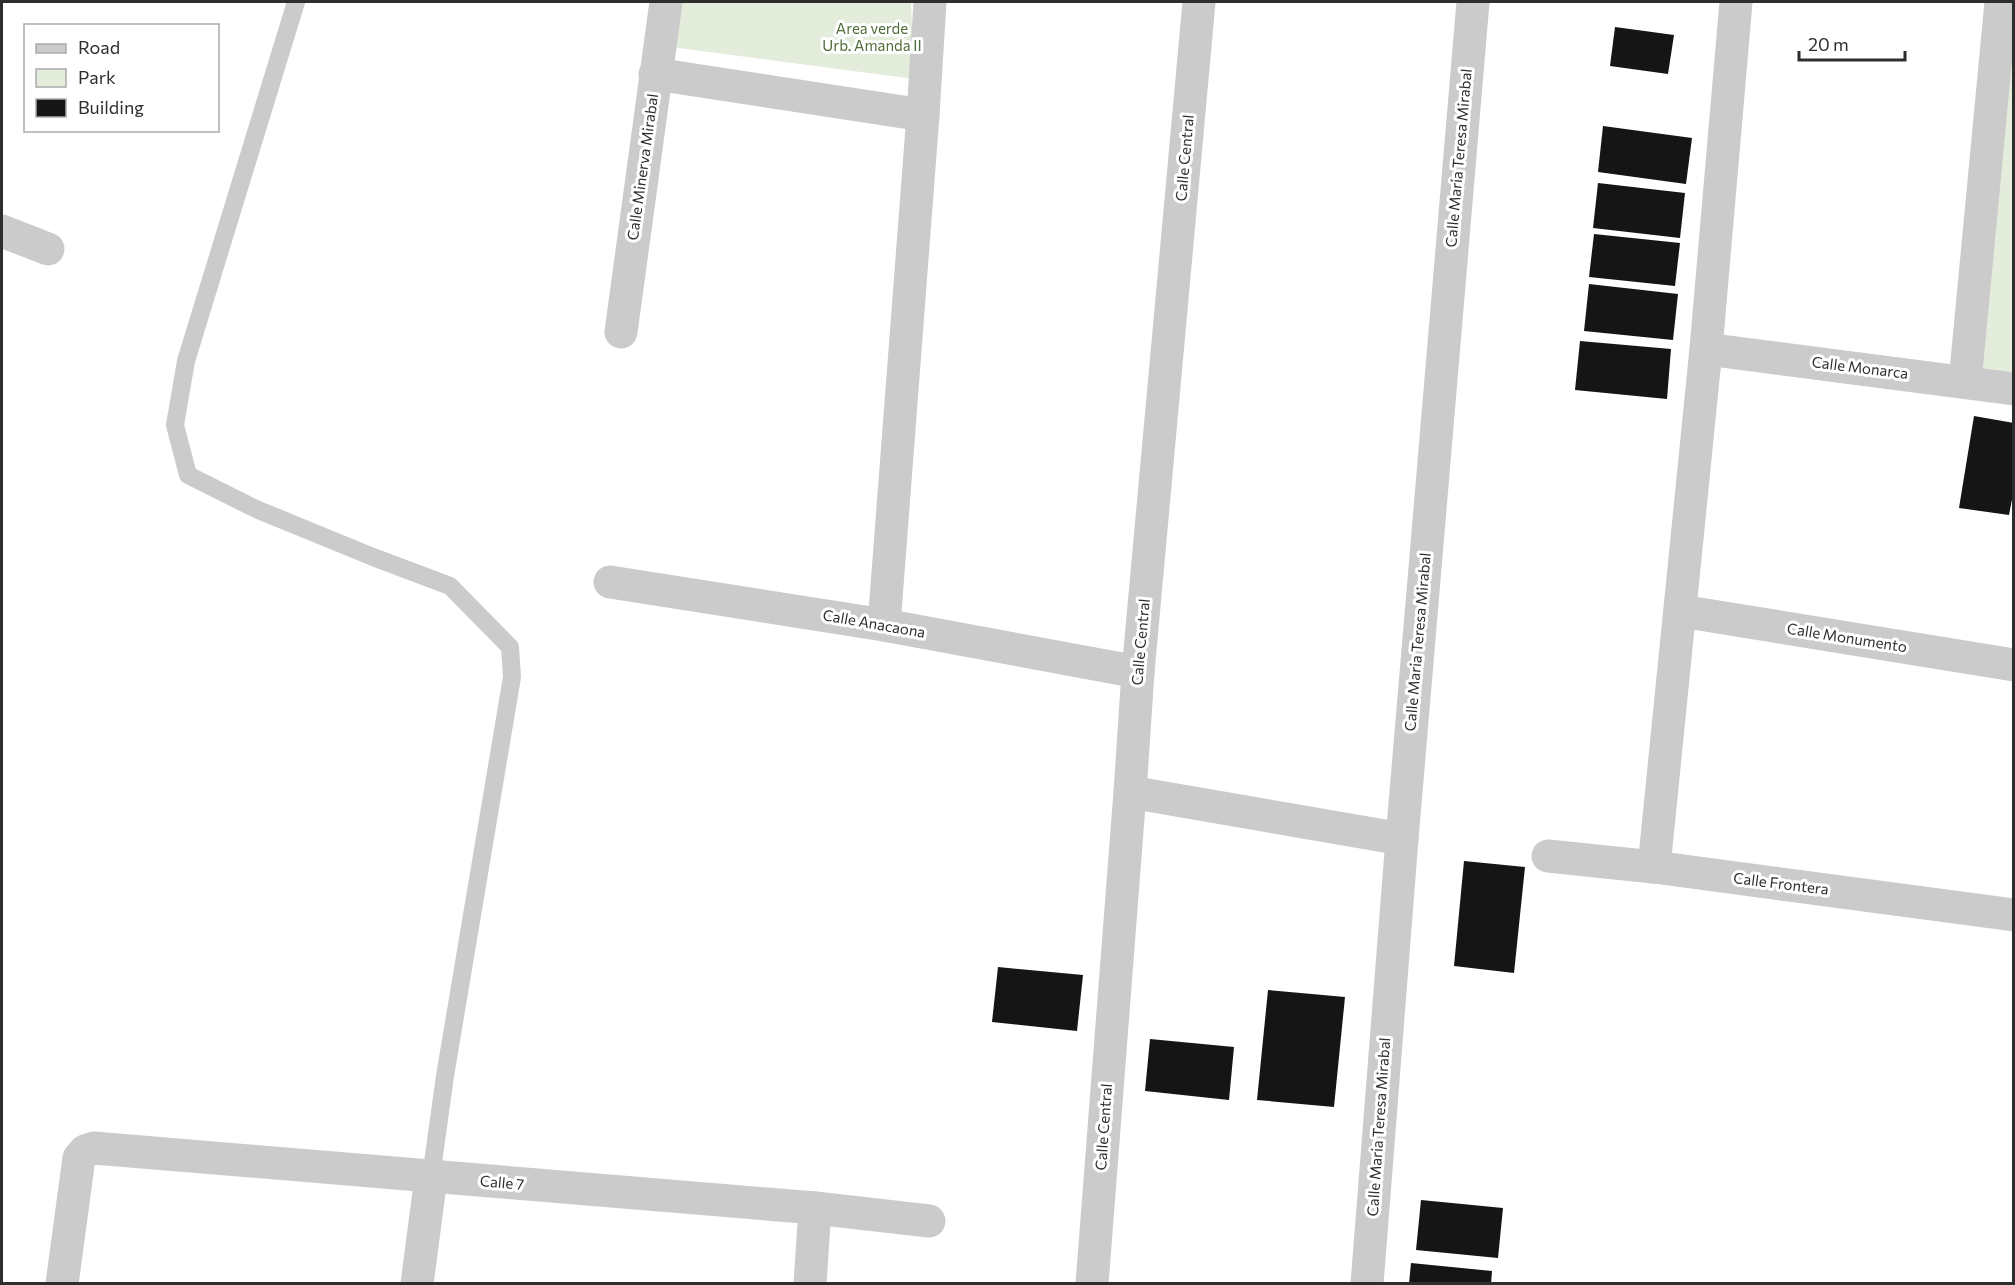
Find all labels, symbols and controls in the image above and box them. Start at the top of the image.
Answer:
park label: Area verde Urb. Amanda II [822,19,922,54]
legend [24,24,219,132]
scale bar [1799,24,1906,62]
text: 20 m [1808,33,1849,55]
text: Road [78,36,120,58]
text: Park [78,66,116,88]
street label: Calle Maria Teresa Mirabal [1441,68,1475,248]
street label: Calle Minerva Mirabal [623,92,661,241]
text: Building [78,96,144,118]
street label: Calle Central [1171,114,1197,202]
street label: Calle Monarca [1811,352,1909,382]
street label: Calle Maria Teresa Mirabal [1400,552,1434,732]
street label: Calle Central [1127,598,1153,686]
street label: Calle Anacaona [821,605,927,641]
street label: Calle Monumento [1786,619,1909,655]
street label: Calle Frontera [1732,868,1830,898]
street label: Calle Maria Teresa Mirabal [1363,1037,1393,1217]
street label: Calle Central [1091,1083,1115,1171]
street label: Calle 7 [479,1171,525,1193]

